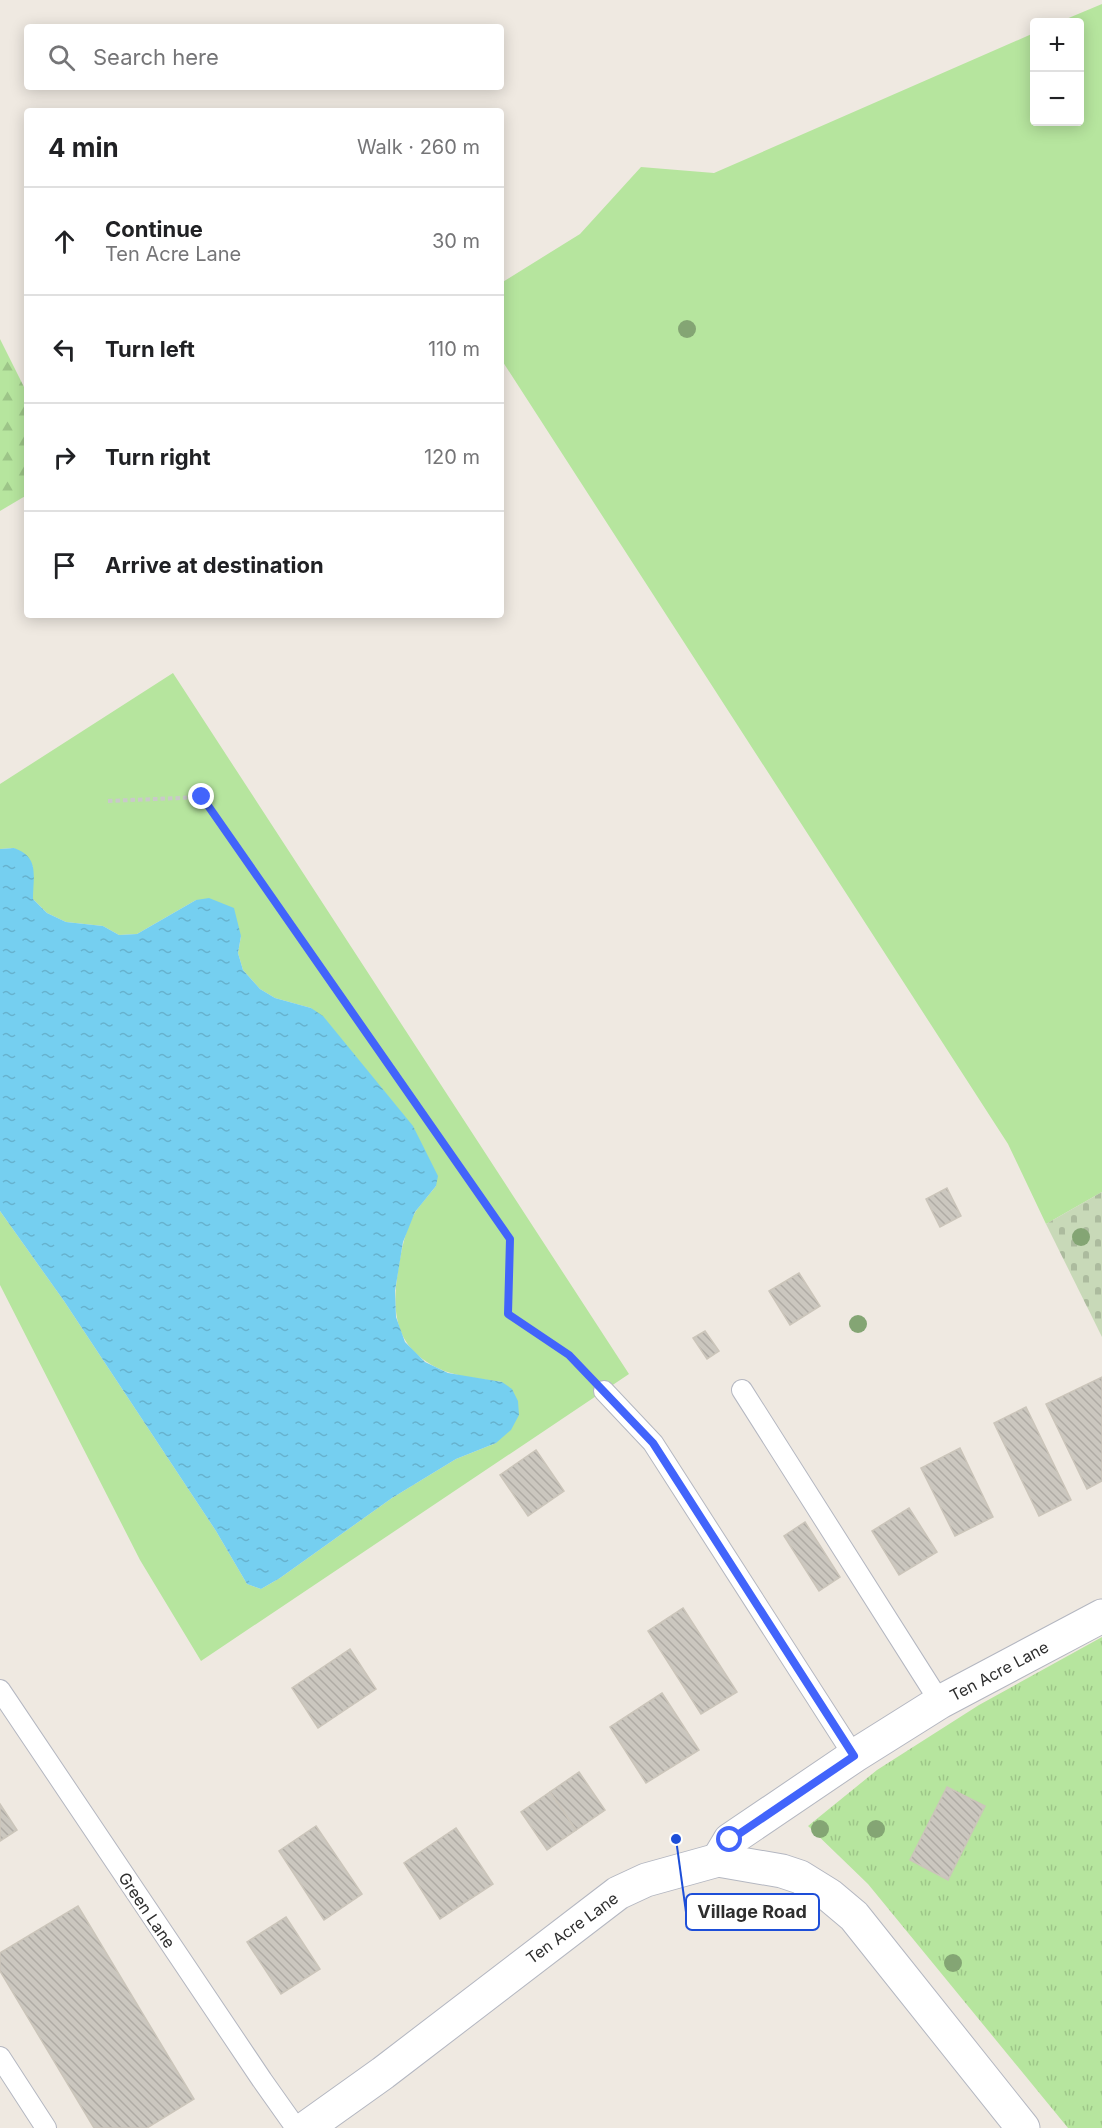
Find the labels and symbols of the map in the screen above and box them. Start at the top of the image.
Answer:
route end [188,783,214,809]
street label: Ten Acre Lane [946,1637,1052,1705]
route start [716,1826,742,1852]
street label: Green Lane [114,1868,180,1952]
street label: Ten Acre Lane [522,1888,622,1968]
callout: Village Road [686,1894,819,1930]
text: Village Road [697,1901,807,1922]

